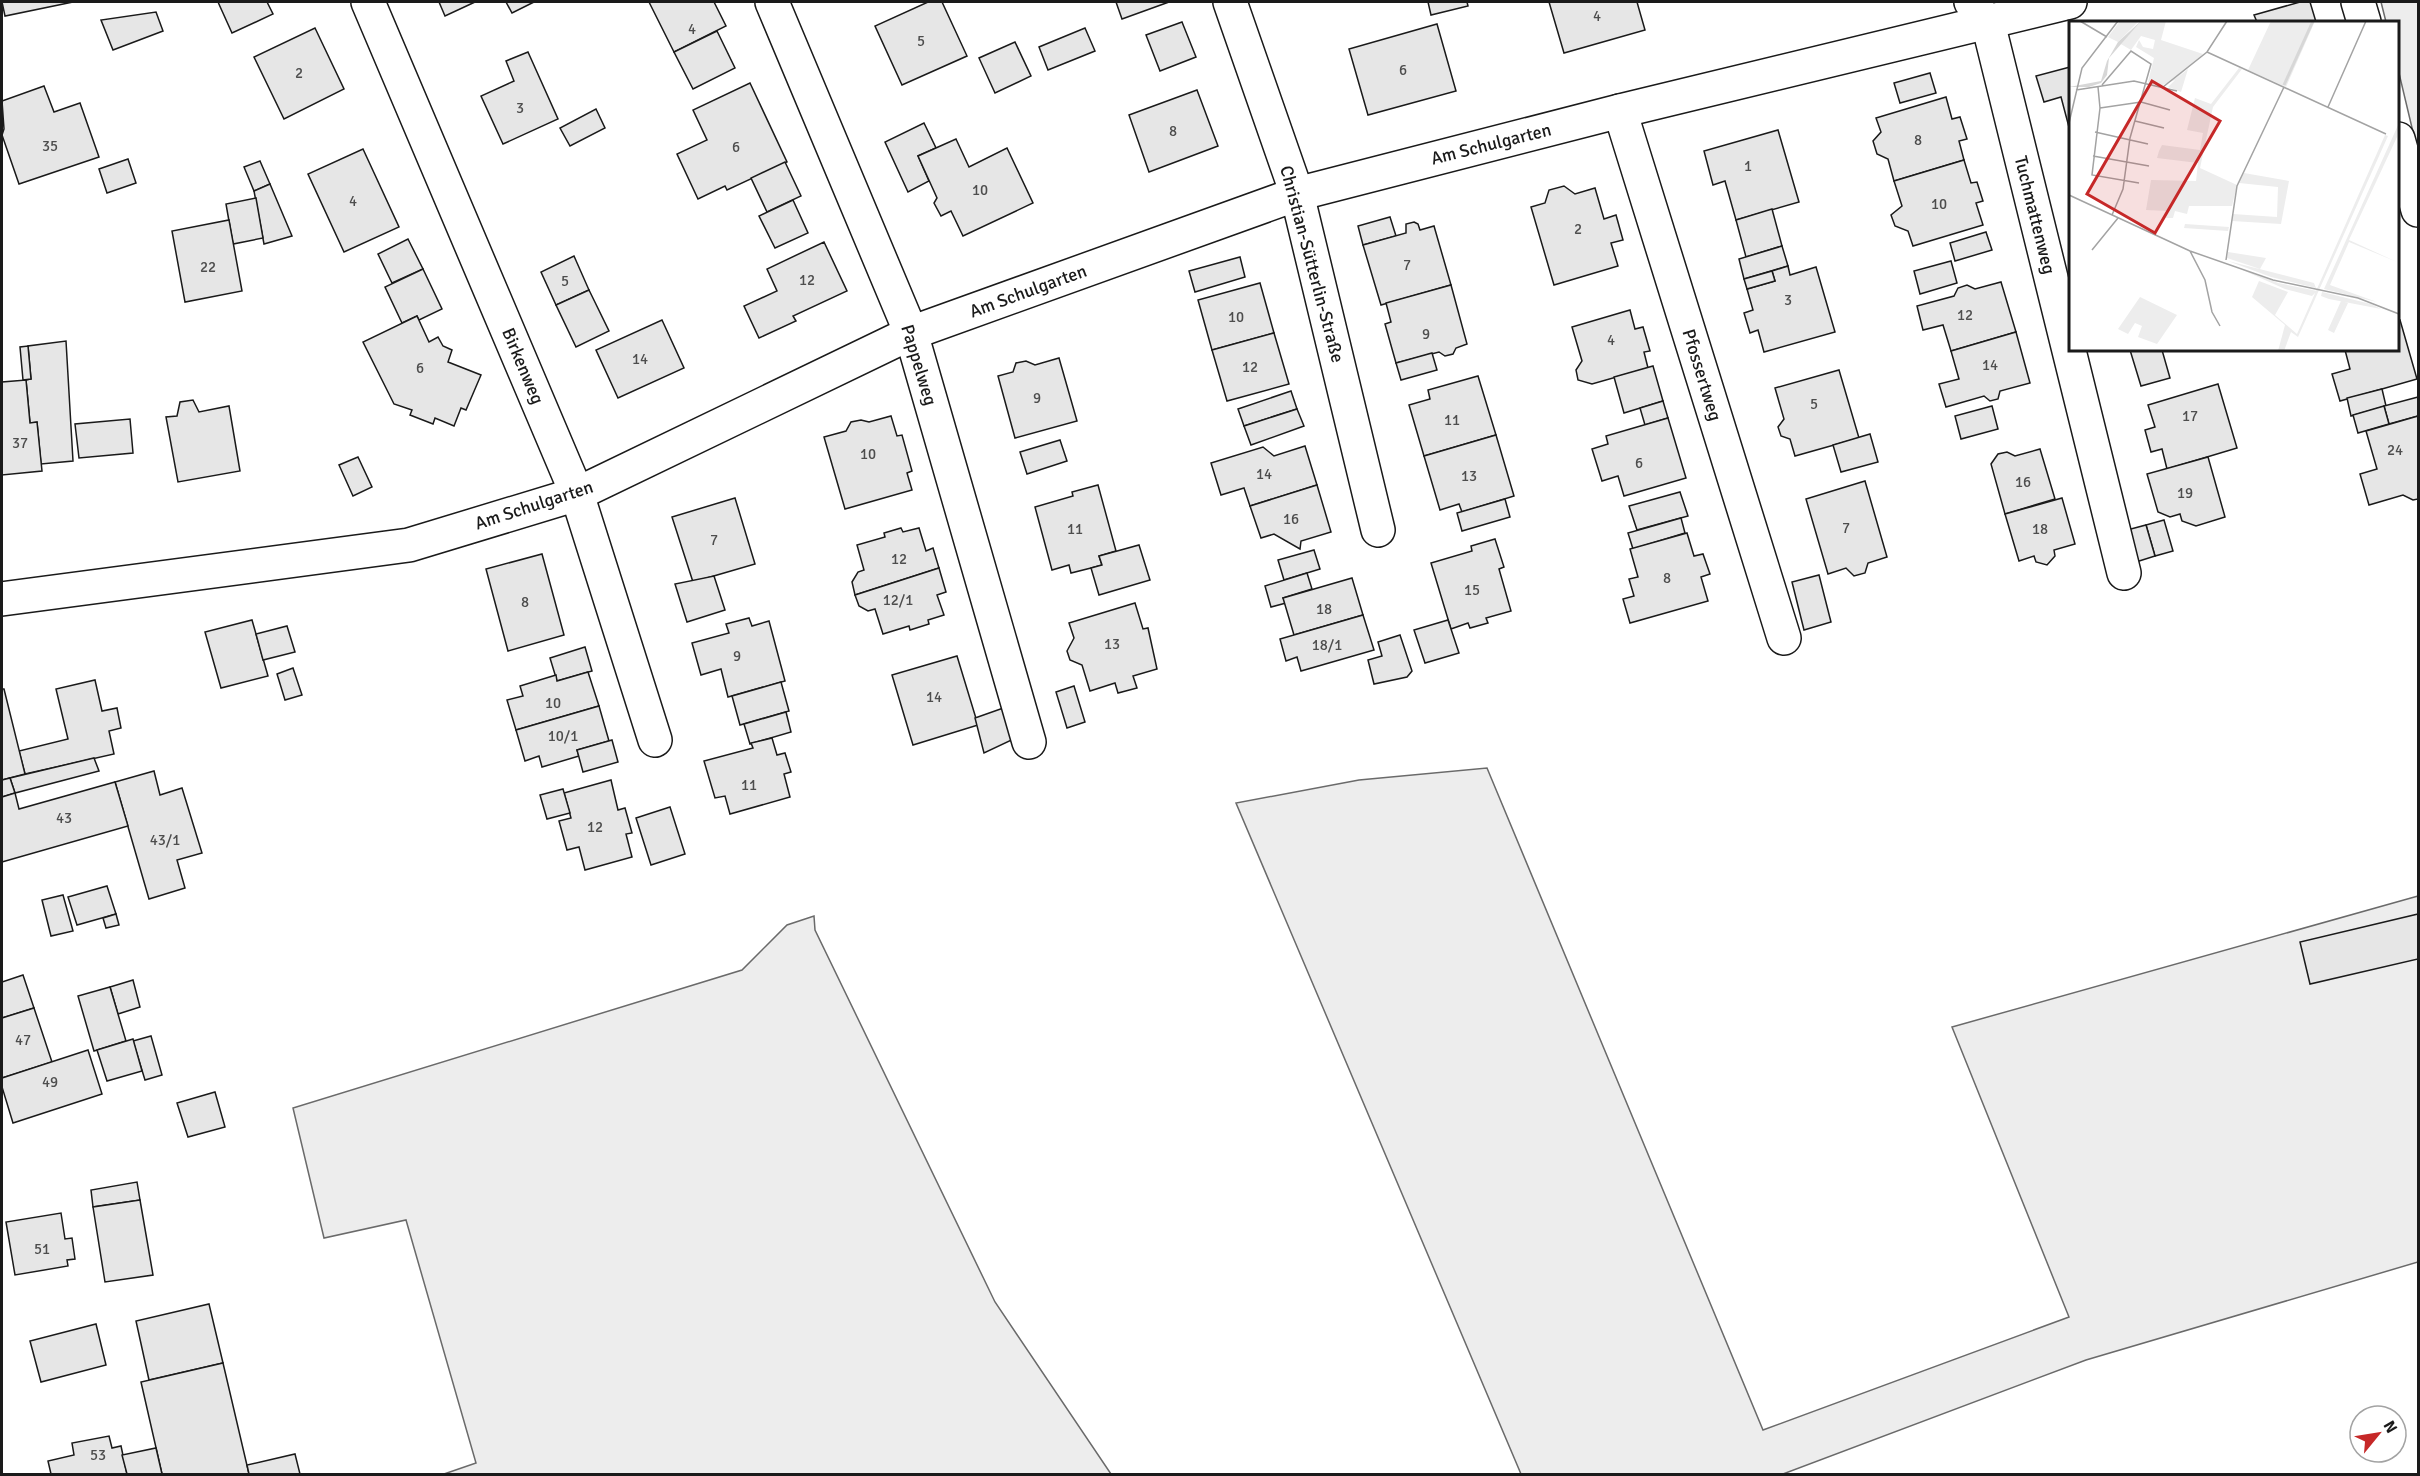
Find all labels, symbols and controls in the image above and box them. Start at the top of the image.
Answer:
house number: 4 [1593,7,1601,25]
house number: 4 [688,20,696,38]
inset map [2069,21,2399,351]
house number: 5 [917,32,925,50]
house number: 6 [1399,61,1407,79]
house number: 2 [295,64,303,82]
house number: 3 [516,99,524,117]
street label: Am Schulgarten [1429,118,1553,170]
house number: 8 [1169,122,1177,140]
house number: 8 [1914,131,1922,149]
house number: 35 [42,137,58,155]
house number: 6 [732,138,740,156]
street label: Tuchmattenweg [2010,154,2060,276]
house number: 1 [1744,157,1752,175]
street label: Christian-Sütterlin-Straße [1275,163,1349,365]
house number: 10 [972,181,988,199]
house number: 4 [349,192,357,210]
house number: 10 [1931,195,1947,213]
house number: 2 [1574,220,1582,238]
house number: 7 [1403,256,1411,274]
house number: 22 [200,258,216,276]
street label: Am Schulgarten [966,260,1090,322]
house number: 12 [799,271,815,289]
house number: 5 [561,272,569,290]
house number: 3 [1784,291,1792,309]
house number: 12 [1957,306,1973,324]
house number: 10 [1228,308,1244,326]
street label: Pappelweg [896,322,942,408]
street label: Birkenweg [497,324,549,408]
house number: 9 [1422,325,1430,343]
street label: Pfossertweg [1678,326,1726,424]
house number: 4 [1607,331,1615,349]
house number: 14 [632,350,648,368]
house number: 14 [1982,356,1998,374]
house number: 12 [1242,358,1258,376]
house number: 6 [416,359,424,377]
house number: 9 [1033,389,1041,407]
house number: 5 [1810,395,1818,413]
house number: 17 [2182,407,2198,425]
house number: 11 [1444,411,1460,429]
house number: 37 [12,434,28,452]
house number: 24 [2387,441,2403,459]
house number: 10 [860,445,876,463]
house number: 6 [1635,454,1643,472]
house number: 14 [1256,465,1272,483]
house number: 13 [1461,467,1477,485]
house number: 16 [2015,473,2031,491]
street label: Am Schulgarten [472,476,596,534]
house number: 19 [2177,484,2193,502]
house number: 16 [1283,510,1299,528]
house number: 7 [1842,519,1850,537]
house number: 11 [1067,520,1083,538]
house number: 18 [2032,520,2048,538]
house number: 7 [710,531,718,549]
house number: 12 [891,550,907,568]
house number: 8 [1663,569,1671,587]
house number: 15 [1464,581,1480,599]
house number: 12/1 [883,591,913,609]
house number: 8 [521,593,529,611]
house number: 18 [1316,600,1332,618]
house number: 13 [1104,635,1120,653]
house number: 18/1 [1312,636,1342,654]
house number: 9 [733,647,741,665]
house number: 14 [926,688,942,706]
house number: 10 [545,694,561,712]
house number: 10/1 [548,727,578,745]
house number: 11 [741,776,757,794]
house number: 43 [56,809,72,827]
house number: 12 [587,818,603,836]
house number: 43/1 [150,831,180,849]
house number: 47 [15,1031,31,1049]
house number: 49 [42,1073,58,1091]
house number: 51 [34,1240,50,1258]
north arrow [2348,1404,2408,1464]
text: N [2379,1417,2402,1437]
house number: 53 [90,1446,106,1464]

